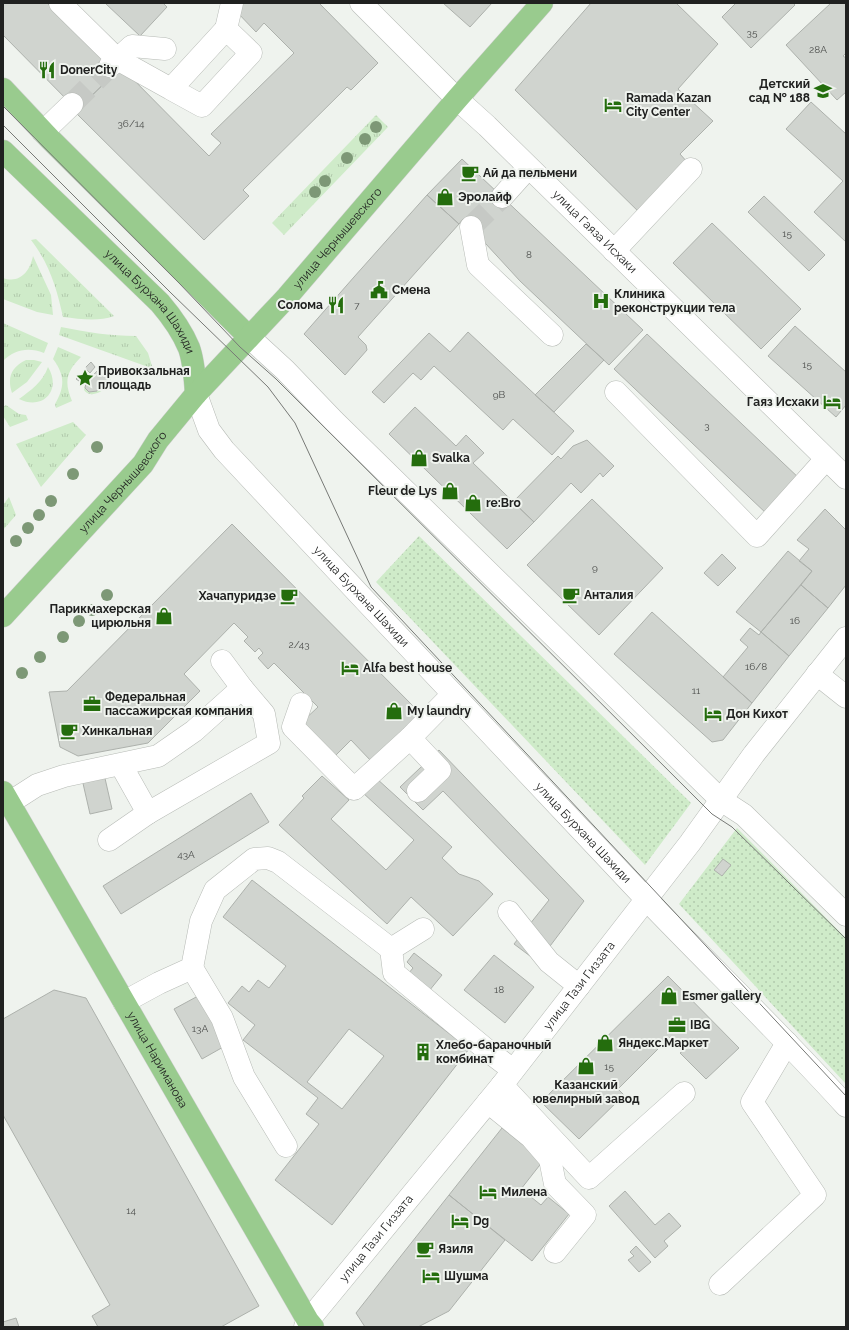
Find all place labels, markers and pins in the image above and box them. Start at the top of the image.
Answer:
restaurant icon: DonerCity [37,60,57,80]
place label: DonerCity [60,63,118,77]
place label: Детский сад № 188 [749,77,810,105]
school or university icon: Детский сад № 188 [813,81,833,101]
place label: Ramada Kazan City Center [626,91,711,119]
hotel icon: Ramada Kazan City Center [603,95,623,115]
cafe icon: Ай да пельмени [460,163,480,183]
place label: Ай да пельмени [483,166,577,180]
shop icon: Эролайф [435,187,455,207]
place label: Эролайф [458,190,512,204]
public building icon: Смена [369,280,389,300]
place label: Смена [392,283,430,297]
place label: Клиника реконструкции тела [614,287,736,315]
hospital icon: Клиника реконструкции тела [591,291,611,311]
restaurant icon: Солома [326,295,346,315]
place label: Солома [277,298,323,312]
place label: Привокзальная площадь [98,364,190,392]
place icon: Привокзальная площадь [75,368,95,388]
hotel icon: Гаяз Исхаки [822,392,842,412]
place label: Гаяз Исхаки [747,395,819,409]
shop icon: Svalka [409,448,429,468]
place label: Svalka [432,451,470,465]
shop icon: Fleur de Lys [440,481,460,501]
place label: Fleur de Lys [368,484,437,498]
shop icon: re:Bro [463,493,483,513]
place label: re:Bro [486,496,521,510]
cafe icon: Анталия [561,585,581,605]
cafe icon: Хачапуридзе [279,586,299,606]
place label: Анталия [584,588,633,602]
place label: Хачапуридзе [198,589,276,603]
place label: Парикмахерская цирюльня [50,602,151,630]
shop icon: Парикмахерская цирюльня [154,606,174,626]
hotel icon: Alfa best house [340,658,360,678]
place label: Alfa best house [363,661,452,675]
place label: Федеральная пассажирская компания [105,690,253,718]
office icon: Федеральная пассажирская компания [82,694,102,714]
shop icon: My laundry [384,701,404,721]
place label: My laundry [407,704,471,718]
hotel icon: Дон Кихот [703,704,723,724]
place label: Дон Кихот [726,707,788,721]
cafe icon: Хинкальная [59,721,79,741]
place label: Хинкальная [81,724,152,738]
shop icon: Esmer gallery [659,986,679,1006]
place label: Esmer gallery [682,989,762,1003]
office icon: IBG [667,1015,687,1035]
place label: IBG [690,1018,711,1032]
shop icon: Яндекс.Маркет [595,1033,615,1053]
place label: Яндекс.Маркет [618,1036,709,1050]
place label: Хлебо-бараночный комбинат [435,1038,551,1066]
building icon: Хлебо-бараночный комбинат [413,1042,433,1062]
shop icon: Казанский ювелирный завод [576,1056,596,1076]
place label: Казанский ювелирный завод [532,1078,640,1106]
hotel icon: Милена [478,1182,498,1202]
place label: Милена [501,1185,547,1199]
hotel icon: Dg [450,1211,470,1231]
place label: Dg [473,1214,489,1228]
cafe icon: Язиля [415,1239,435,1259]
place label: Язиля [438,1242,473,1256]
hotel icon: Шушма [421,1266,441,1286]
place label: Шушма [444,1269,489,1283]

